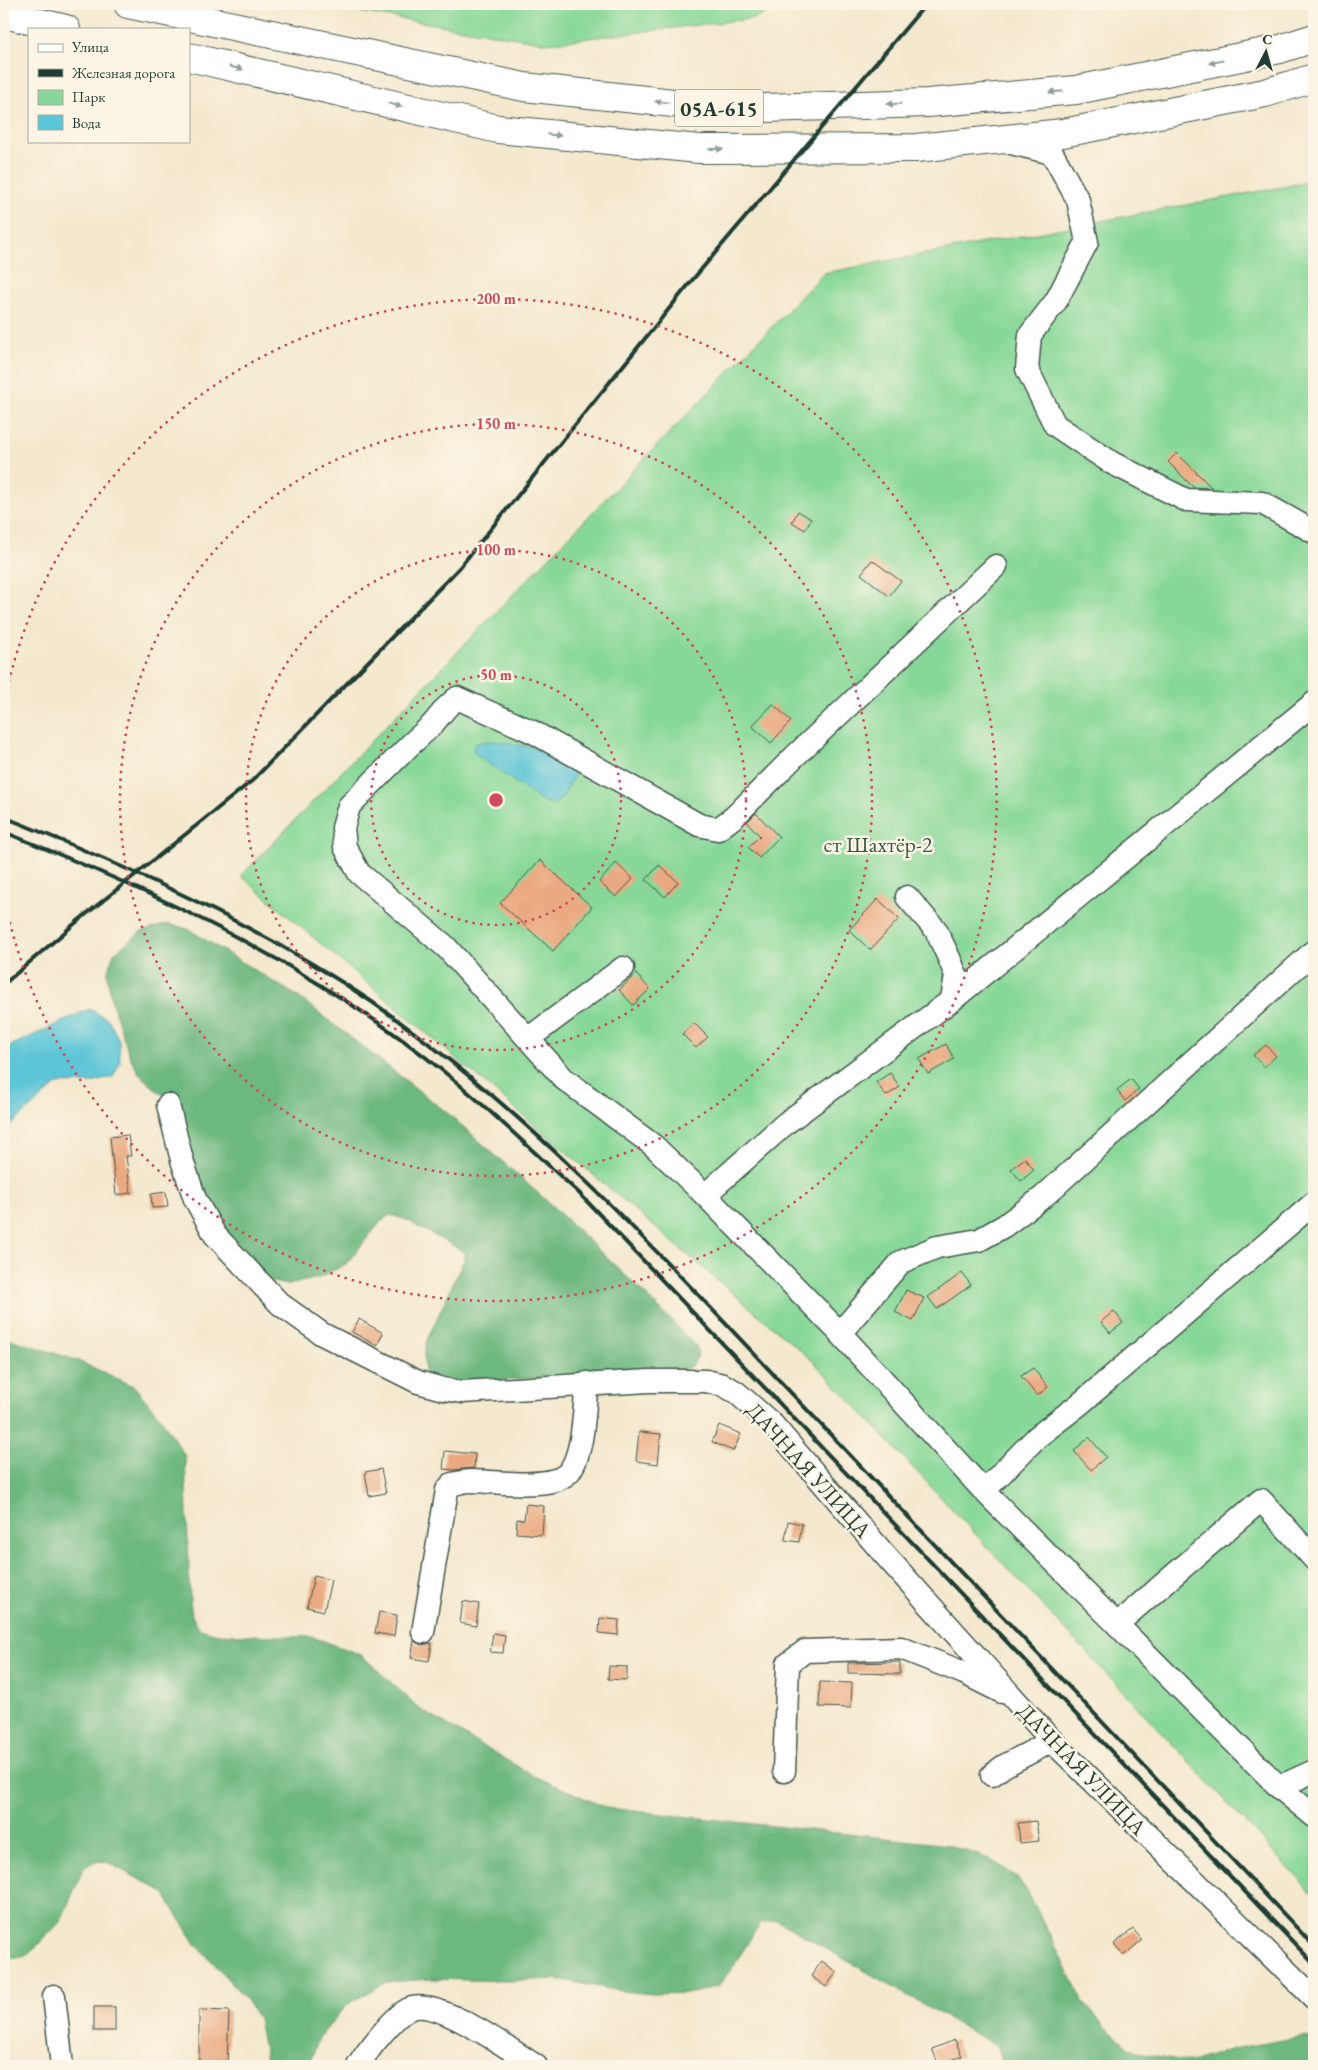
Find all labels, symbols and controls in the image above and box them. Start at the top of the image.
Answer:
legend [28,28,190,142]
north arrow [1240,28,1290,78]
text: С [1261,30,1273,49]
text: Улица [71,37,109,56]
one-way arrow [1208,58,1224,66]
text: Железная дорога [71,63,175,82]
one-way arrow [229,64,244,72]
text: Парк [72,87,105,106]
one-way arrow [1048,88,1064,96]
road number: 05А-615 [675,90,763,126]
one-way arrow [654,98,670,106]
one-way arrow [886,100,902,108]
one-way arrow [387,101,402,109]
text: Вода [72,113,101,132]
one-way arrow [546,131,562,139]
one-way arrow [708,145,724,153]
text: 200 m [476,289,516,308]
text: 150 m [476,414,516,433]
text: 100 m [476,540,516,559]
text: 50 m [480,665,512,684]
centre of rings [487,791,505,809]
park label: ст Шахтёр-2 [824,830,933,859]
street label: ДАЧНАЯ УЛИЦА [740,1396,878,1545]
street label: ДАЧНАЯ УЛИЦА [1011,1696,1153,1842]

